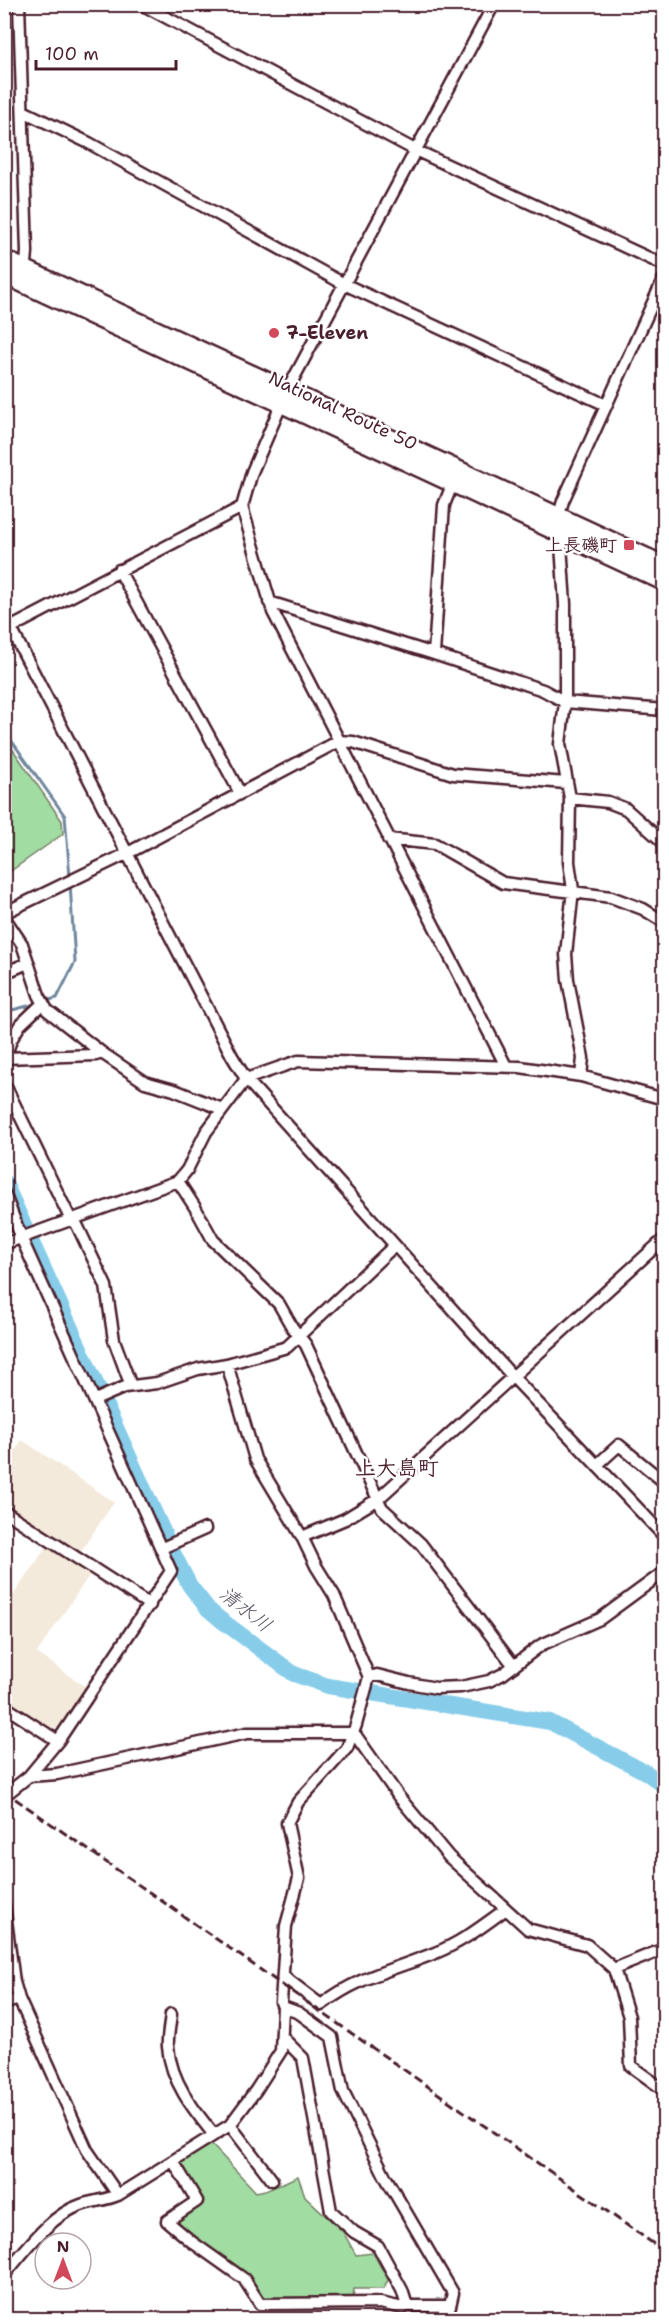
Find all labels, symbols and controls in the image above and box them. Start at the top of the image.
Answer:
scale bar [36,33,176,71]
text: 100 m [45,42,99,66]
place label: 7-Eleven [286,321,368,345]
marker: 7-Eleven [267,326,281,340]
street label: National Route 50 [265,366,421,456]
place label: 上長磯町 [545,533,617,557]
marker: 上長磯町 [622,538,636,552]
district label: 上大島町 [355,1454,439,1482]
water label: 清水川 [214,1580,278,1638]
north arrow [33,2231,93,2291]
text: N [57,2236,69,2257]

